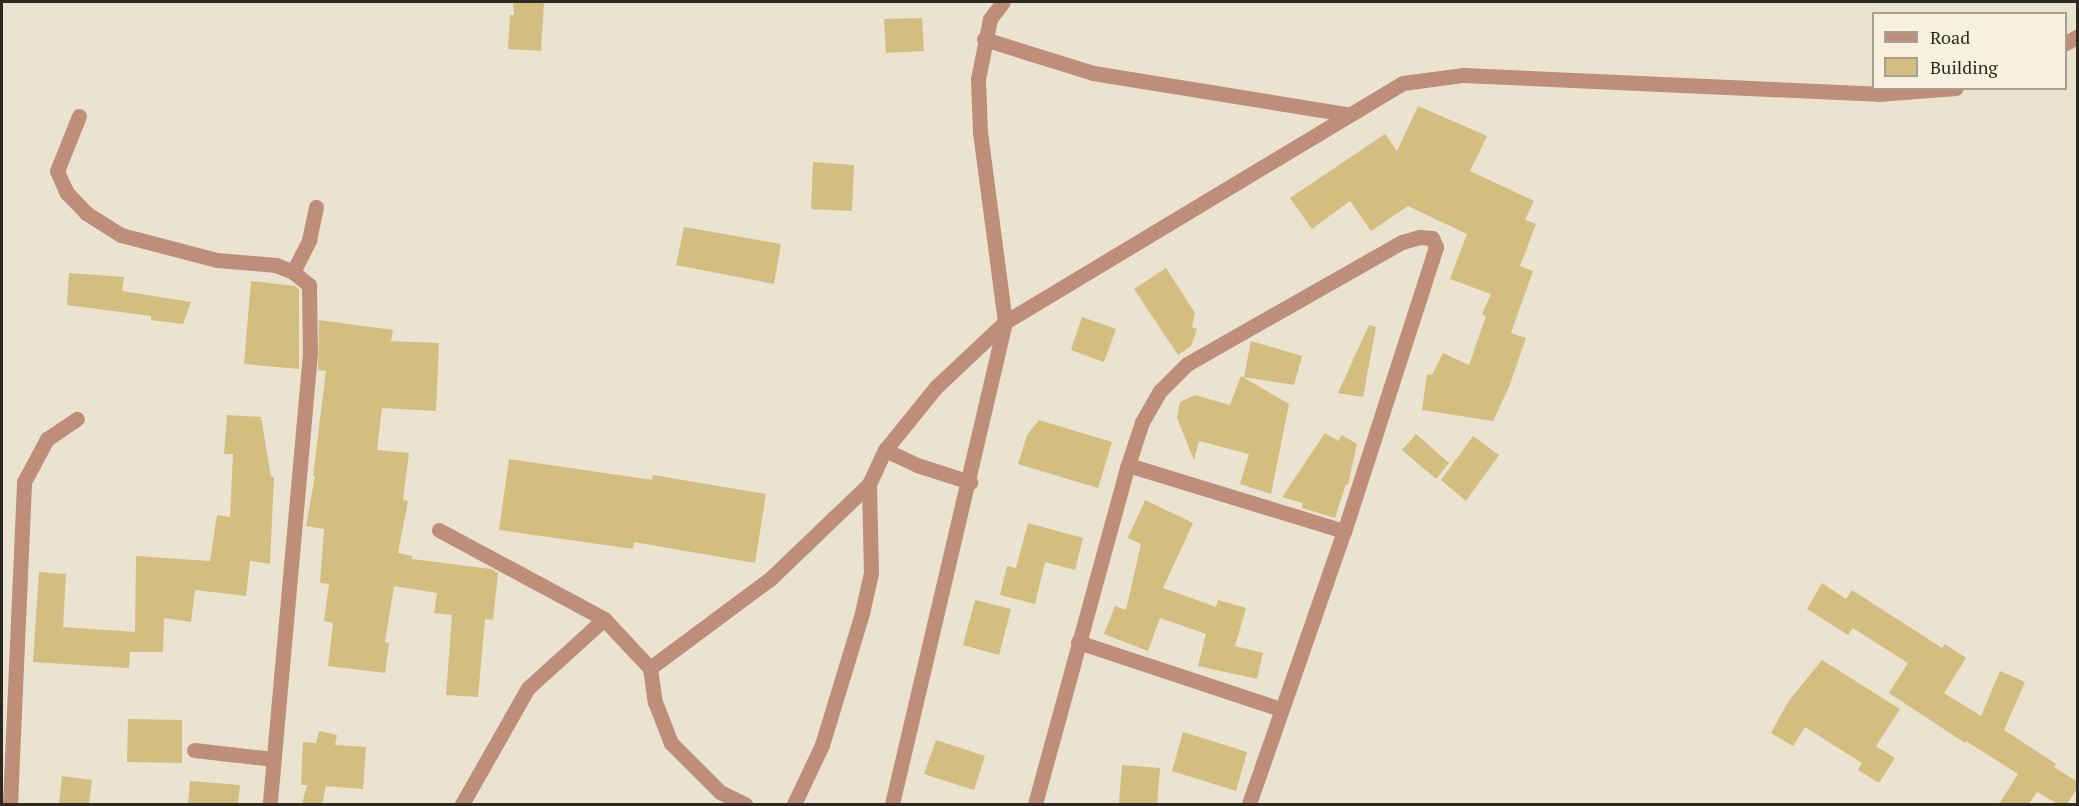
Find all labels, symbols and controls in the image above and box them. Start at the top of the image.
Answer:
legend [1872,12,2067,90]
text: Road [1930,25,1970,49]
text: Building [1930,55,1998,79]

